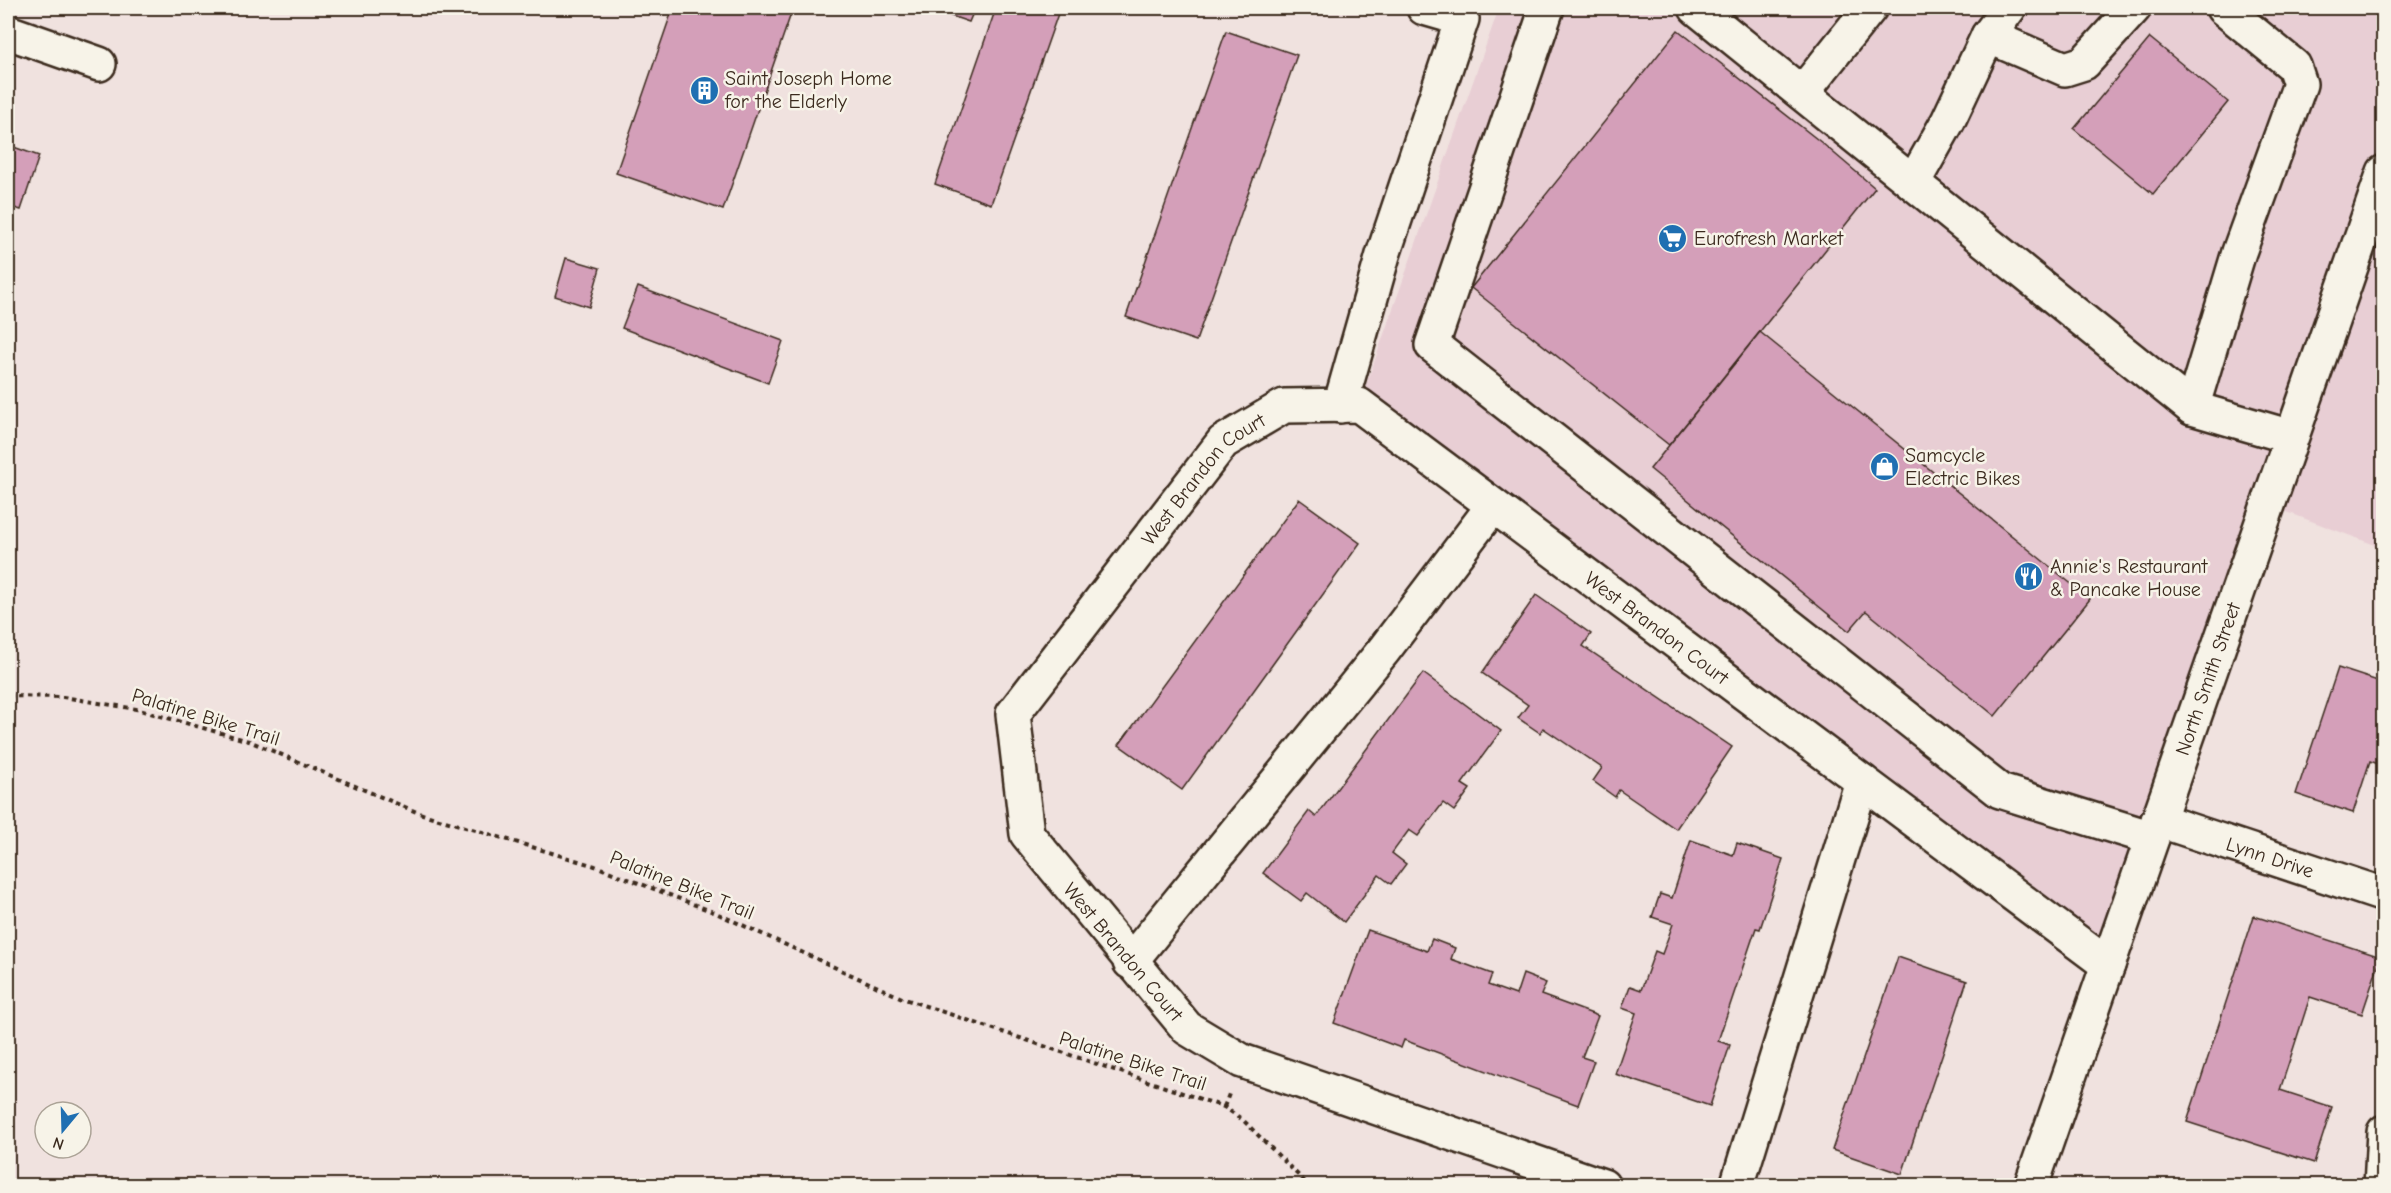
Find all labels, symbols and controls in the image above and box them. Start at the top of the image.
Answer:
place label: Saint Joseph Home for the Elderly [724,67,892,113]
building icon: Saint Joseph Home for the Elderly [688,74,720,106]
supermarket icon: Eurofresh Market [1657,222,1689,254]
place label: Eurofresh Market [1694,227,1845,250]
street label: West Brandon Court [1136,408,1270,550]
place label: Samcycle Electric Bikes [1905,444,2020,490]
shop icon: Samcycle Electric Bikes [1868,451,1900,483]
place label: Annie's Restaurant & Pancake House [2050,555,2209,601]
restaurant icon: Annie's Restaurant & Pancake House [2013,561,2045,593]
street label: West Brandon Court [1580,567,1735,690]
street label: North Smith Street [2170,598,2245,758]
street label: Palatine Bike Trail [129,684,283,750]
street label: Lynn Drive [2223,832,2317,882]
street label: Palatine Bike Trail [607,846,757,924]
street label: West Brandon Court [1058,878,1188,1027]
street label: Palatine Bike Trail [1056,1026,1210,1096]
north arrow [33,1100,93,1160]
text: N [51,1133,66,1153]

